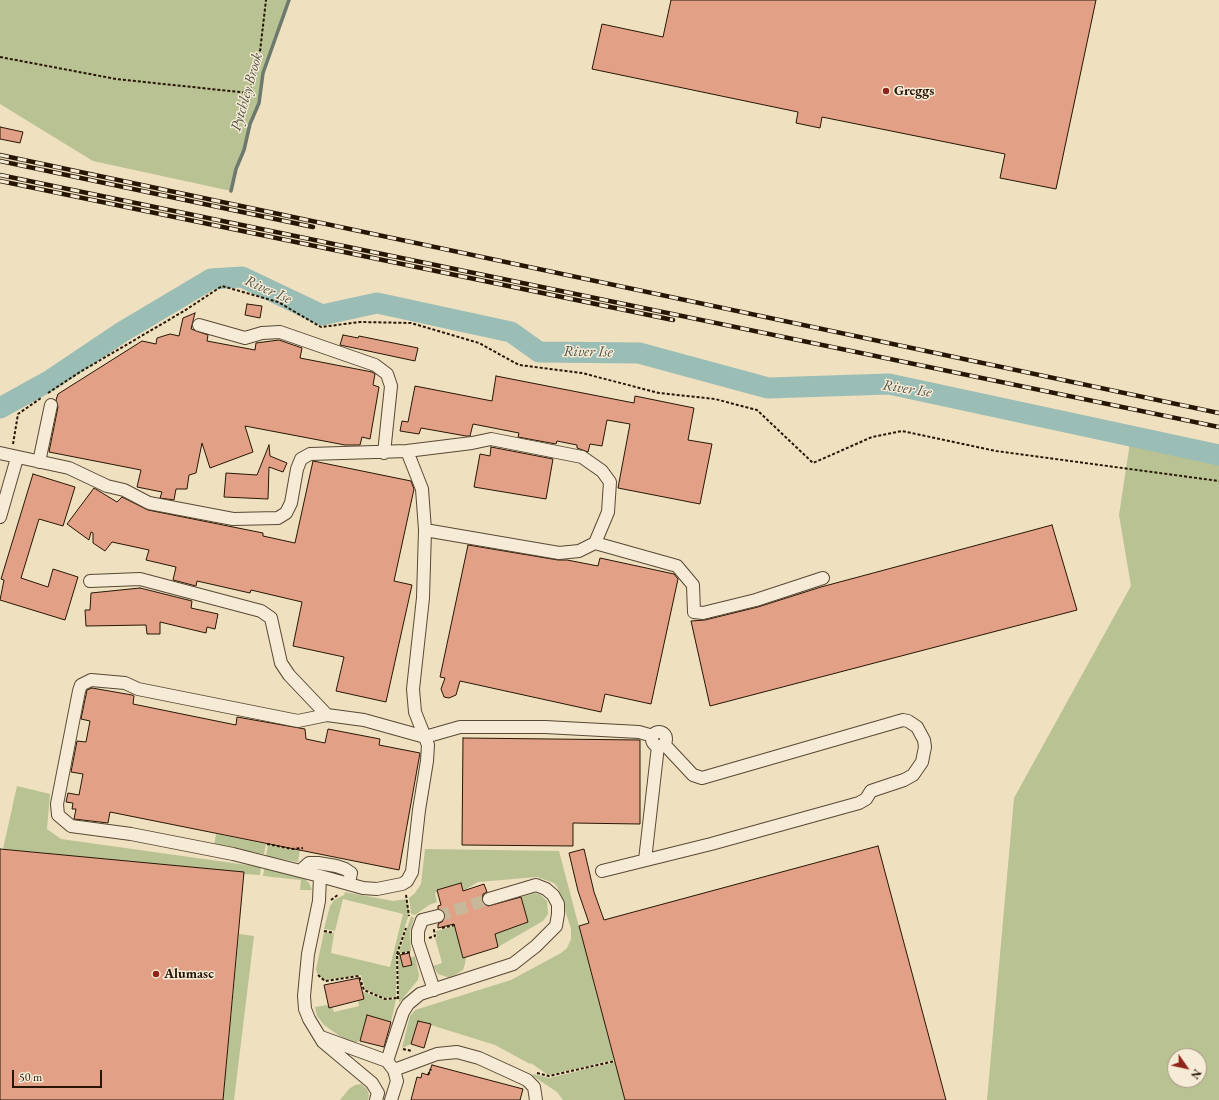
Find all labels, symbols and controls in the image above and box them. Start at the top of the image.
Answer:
water label: Pytchley Brook [227,51,267,133]
place label: Greggs [894,83,934,99]
marker: Greggs [881,86,891,96]
water label: River Ise [242,272,294,308]
water label: River Ise [563,343,613,361]
water label: River Ise [881,376,933,402]
place label: Alumasc [164,966,214,982]
marker: Alumasc [151,969,161,979]
north arrow [1167,1048,1207,1088]
scale bar [14,1062,104,1088]
text: N [1188,1067,1204,1082]
text: 50 m [19,1069,42,1085]

